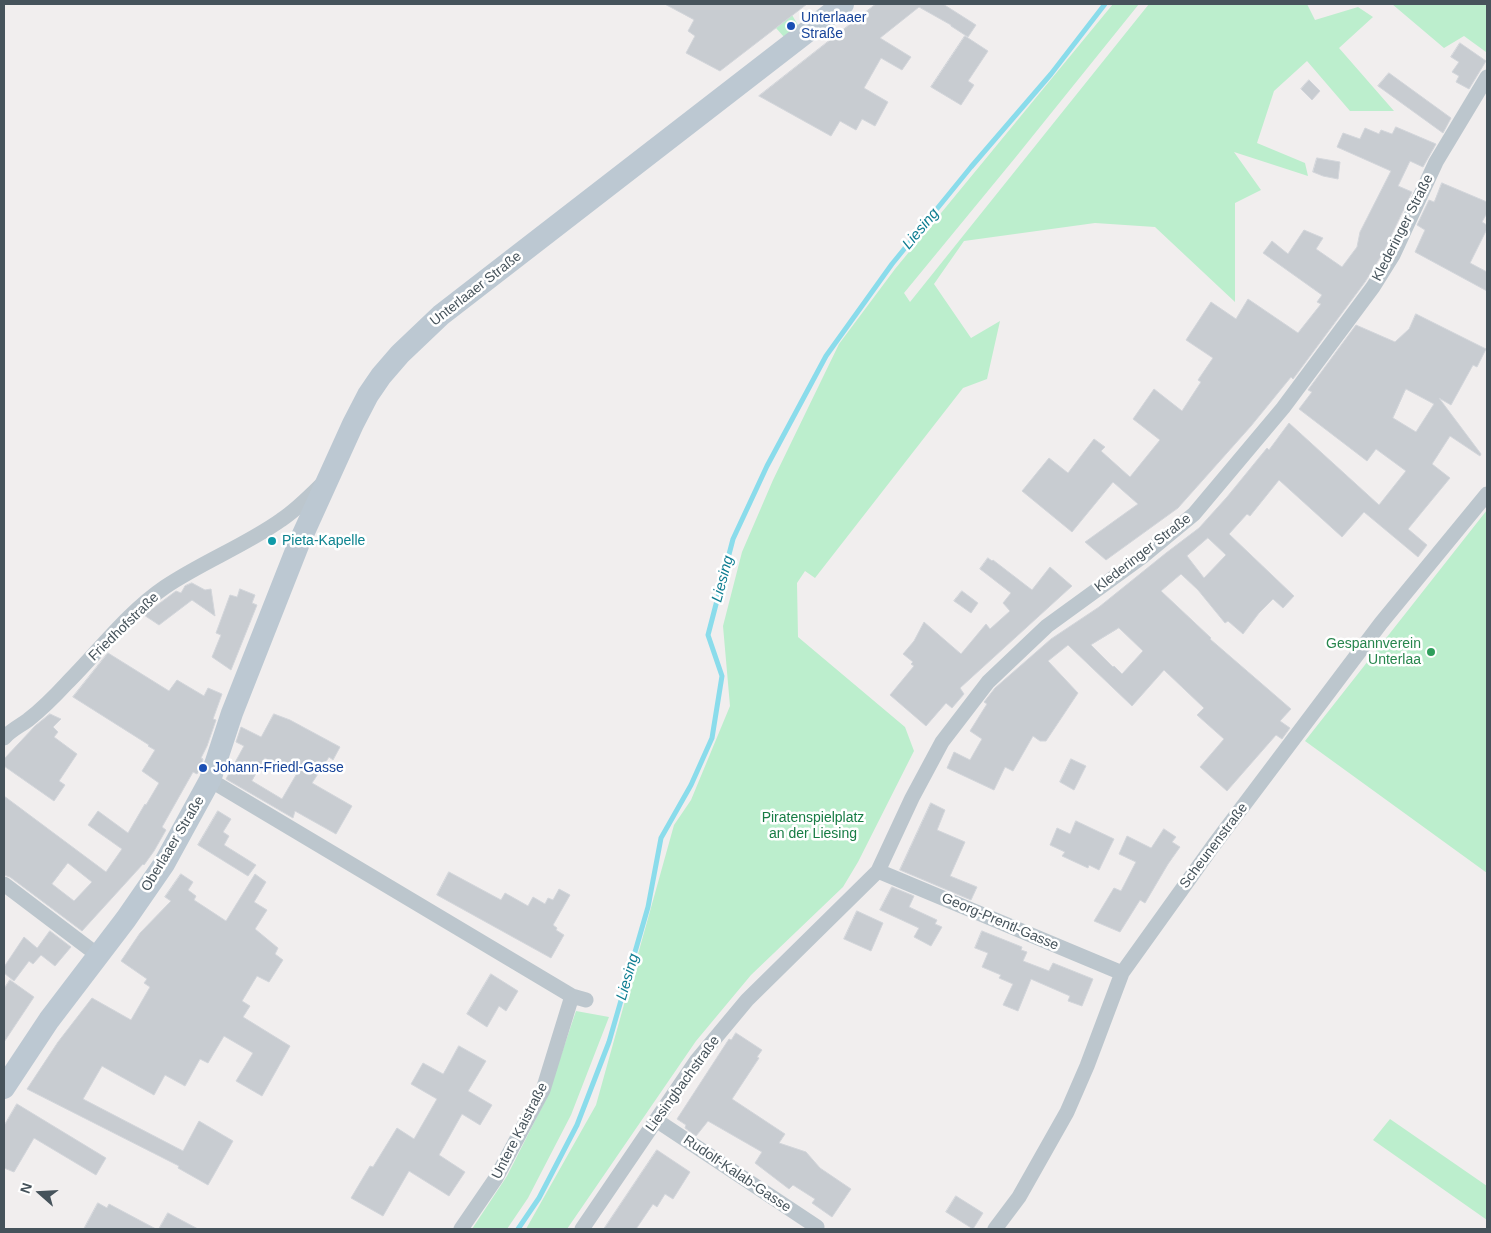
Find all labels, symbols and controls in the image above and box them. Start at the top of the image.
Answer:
place label: Unterlaaer Straße [801,10,866,42]
marker: Unterlaaer Straße [785,20,797,32]
street label: Klederinger Straße [1369,172,1437,284]
water label: Liesing [899,205,943,253]
street label: Unterlaaer Straße [427,248,525,330]
street label: Klederinger Straße [1092,510,1194,596]
place label: Pieta-Kapelle [282,533,365,549]
marker: Pieta-Kapelle [266,535,278,547]
water label: Liesing [708,554,738,604]
street label: Friedhofstraße [85,589,163,665]
place label: Gespannverein Unterlaa [1326,636,1421,669]
marker: Gespannverein Unterlaa [1425,646,1437,658]
place label: Johann-Friedl-Gasse [213,760,344,776]
marker: Johann-Friedl-Gasse [197,762,209,774]
street label: Oberlaaer Straße [138,793,208,895]
street label: Scheunenstraße [1176,800,1252,892]
park label: Piratenspielplatz an der Liesing [762,810,864,842]
street label: Georg-Prentl-Gasse [939,890,1061,954]
water label: Liesing [613,952,643,1002]
street label: Liesingbachstraße [643,1033,723,1135]
street label: Untere Kaistraße [488,1080,552,1182]
street label: Rudolf-Kalab-Gasse [680,1132,794,1216]
north arrow [15,1168,65,1218]
text: N [17,1181,35,1196]

